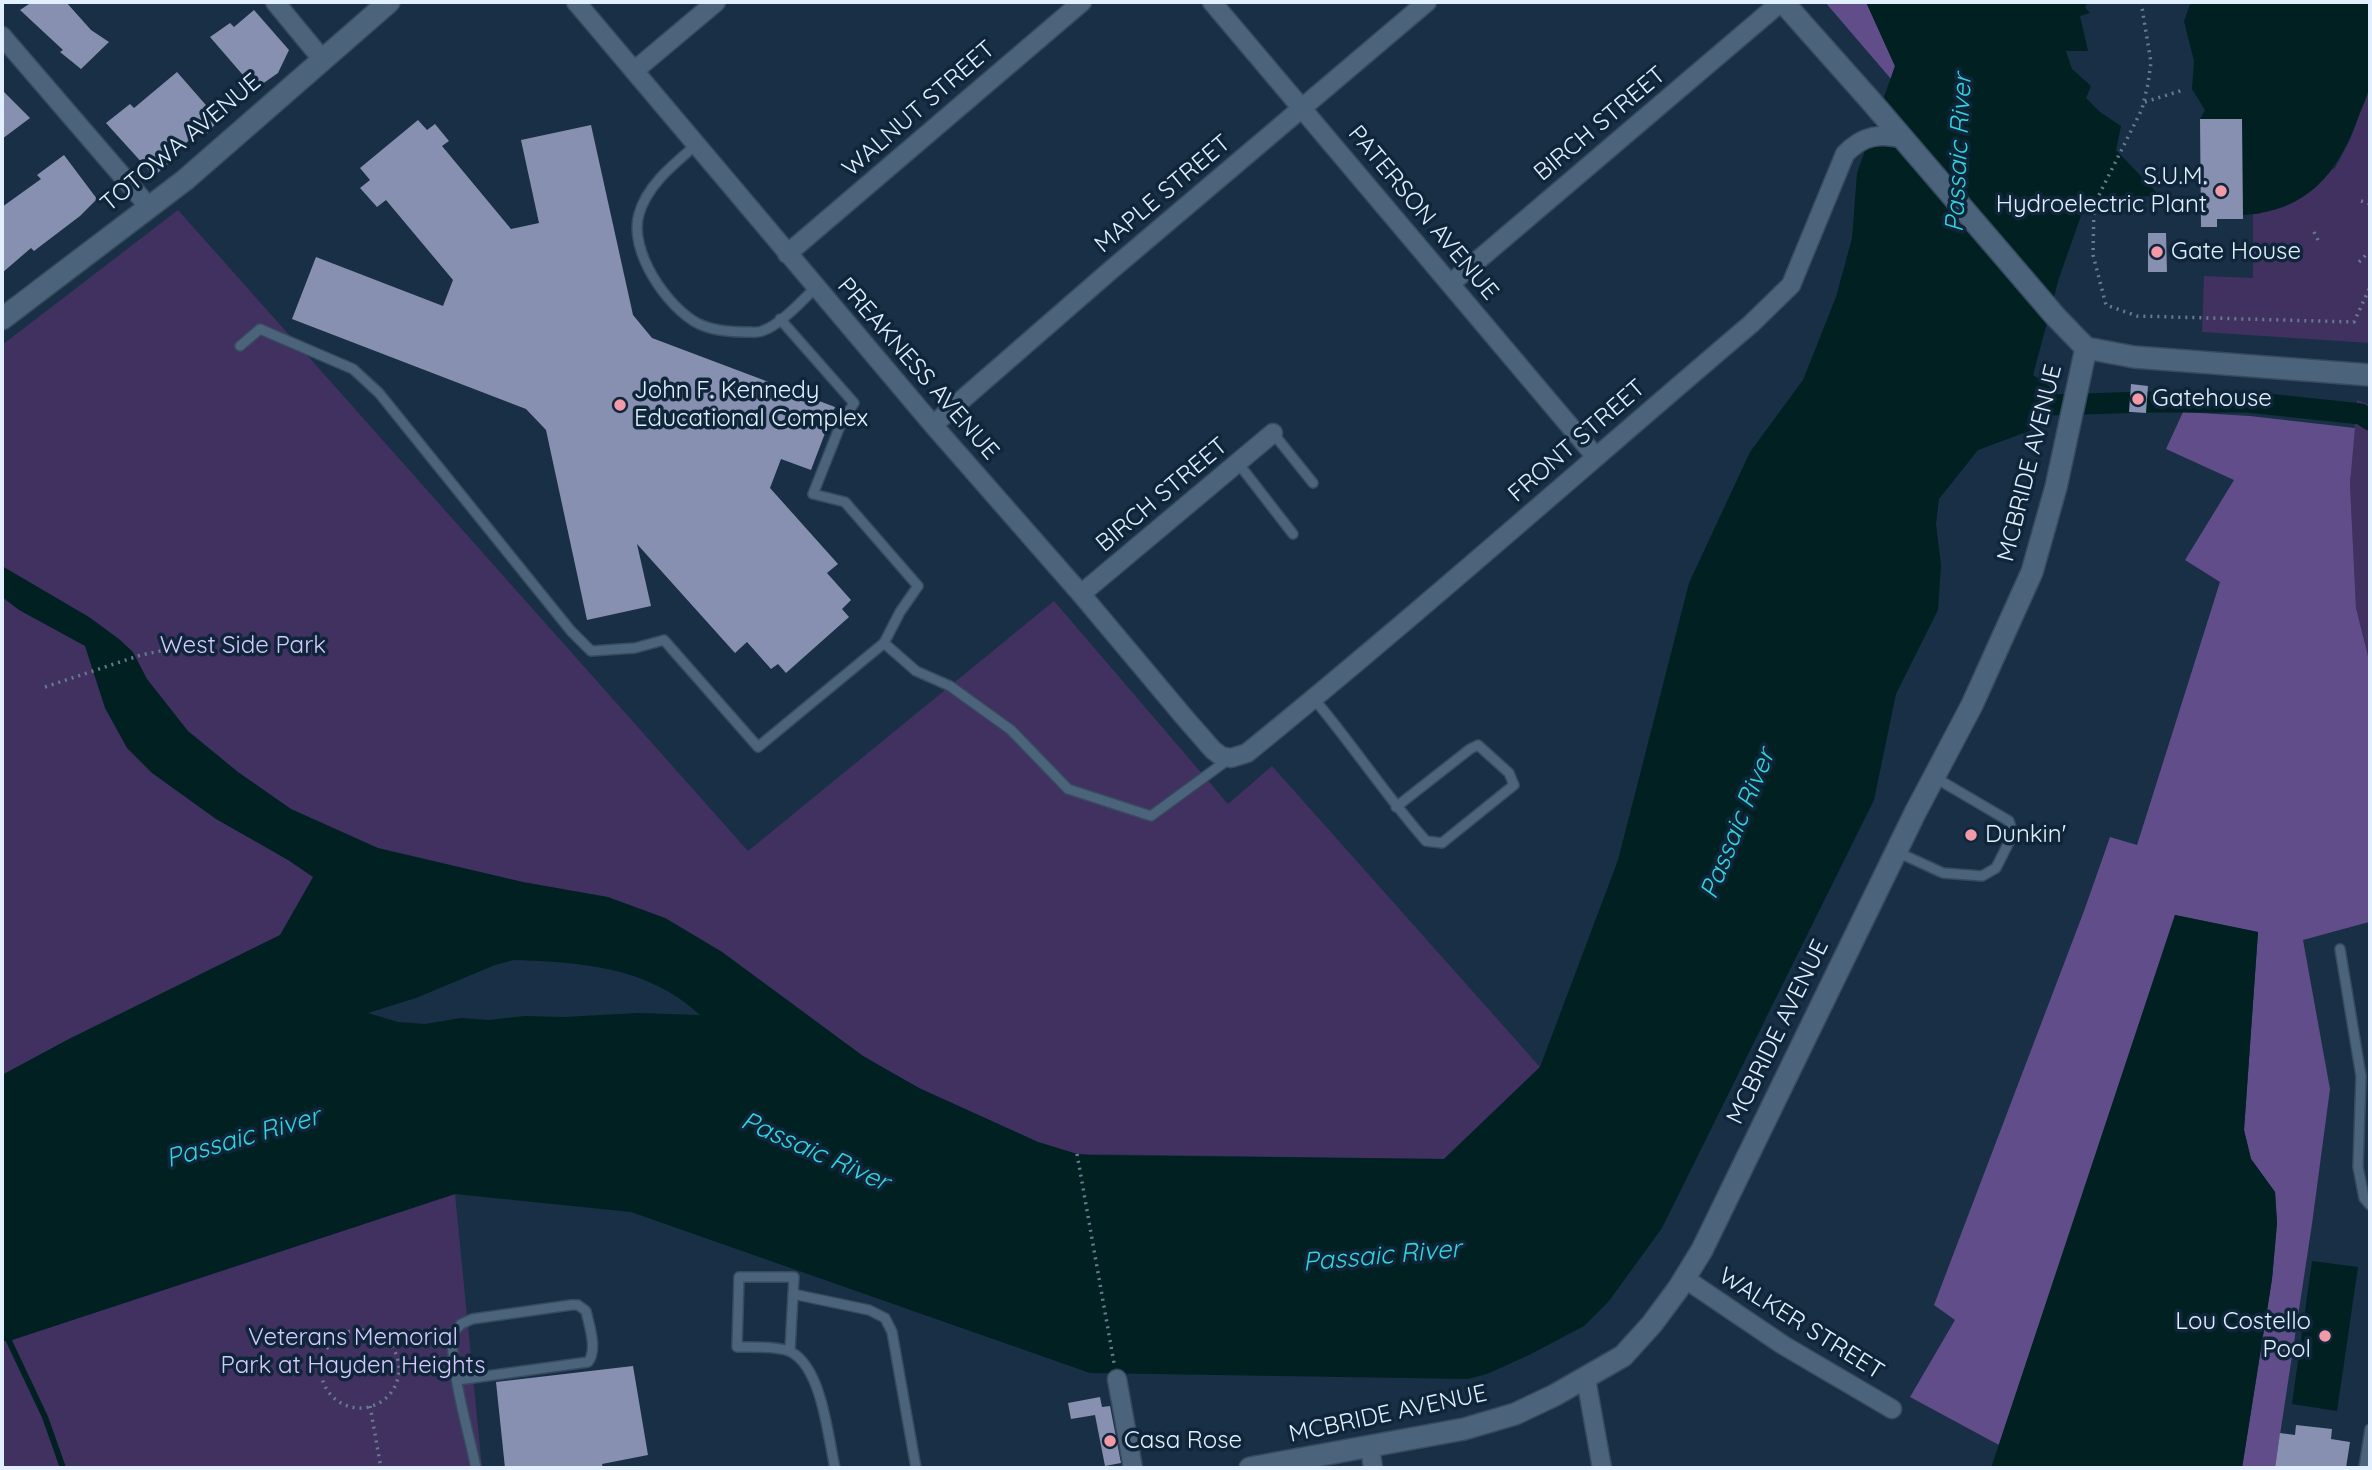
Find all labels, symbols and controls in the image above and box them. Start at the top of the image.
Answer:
street label: WALNUT STREET [837,35,1001,183]
street label: BIRCH STREET [1528,61,1672,187]
street label: TOTOWA AVENUE [95,68,267,218]
water label: Passaic River [1939,73,1979,233]
street label: PATERSON AVENUE [1342,120,1504,306]
street label: MAPLE STREET [1089,129,1237,259]
place label: S.U.M. Hydroelectric Plant [1996,163,2207,219]
marker: S.U.M. Hydroelectric Plant [2213,183,2229,199]
place label: Gate House [2171,238,2301,266]
marker: Gate House [2149,244,2165,260]
street label: PREAKNESS AVENUE [831,272,1005,466]
street label: MCBRIDE AVENUE [1992,362,2068,564]
street label: FRONT STREET [1503,374,1651,508]
place label: John F. Kennedy Educational Complex [634,377,868,433]
place label: Gatehouse [2152,385,2272,413]
marker: Gatehouse [2130,391,2146,407]
marker: John F. Kennedy Educational Complex [612,397,628,413]
street label: BIRCH STREET [1090,432,1234,558]
park label: West Side Park [160,632,326,660]
water label: Passaic River [1694,744,1782,904]
place label: Dunkin' [1985,821,2066,849]
marker: Dunkin' [1963,827,1979,843]
street label: MCBRIDE AVENUE [1721,935,1835,1129]
water label: Passaic River [162,1101,324,1175]
water label: Passaic River [736,1105,894,1199]
water label: Passaic River [1301,1234,1463,1278]
street label: WALKER STREET [1713,1262,1889,1386]
place label: Lou Costello Pool [2175,1308,2311,1364]
park label: Veterans Memorial Park at Hayden Heights [221,1324,485,1380]
marker: Lou Costello Pool [2317,1328,2333,1344]
street label: MCBRIDE AVENUE [1286,1379,1490,1449]
place label: Casa Rose [1124,1427,1242,1455]
marker: Casa Rose [1102,1433,1118,1449]

